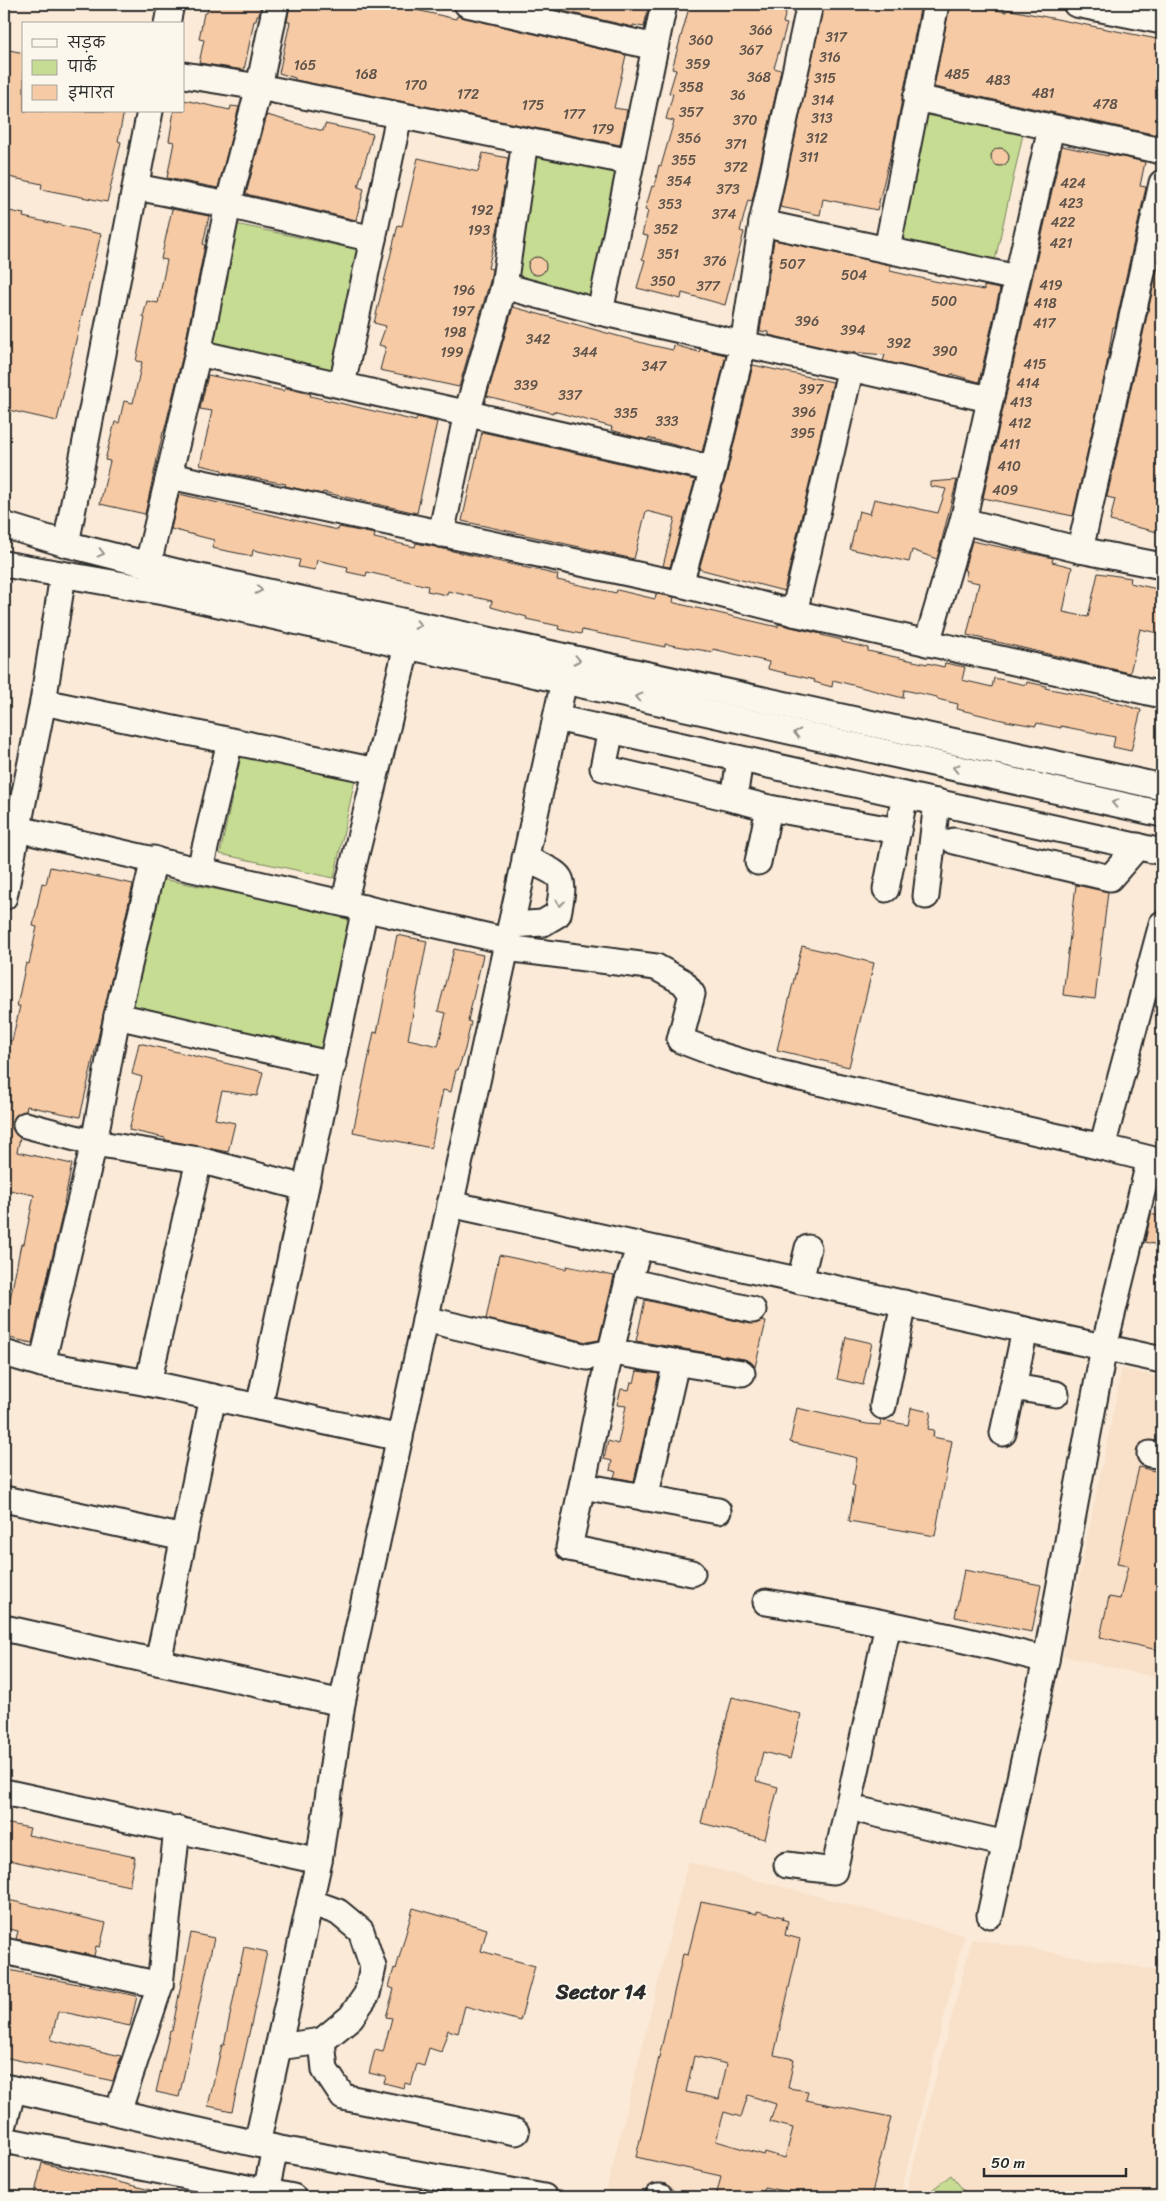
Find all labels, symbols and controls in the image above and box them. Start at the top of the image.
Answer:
house number: 366 [749,18,773,43]
legend [22,22,185,112]
house number: 317 [825,25,848,50]
house number: 360 [689,28,713,53]
text: सड़क [67,30,106,56]
house number: 367 [739,38,764,63]
house number: 316 [819,45,841,70]
house number: 359 [686,52,711,77]
house number: 165 [294,53,317,78]
text: पार्क [67,54,98,80]
house number: 168 [355,62,378,87]
house number: 485 [944,62,970,87]
house number: 368 [747,65,772,90]
house number: 315 [814,66,837,91]
house number: 483 [986,68,1011,93]
house number: 170 [405,73,428,98]
house number: 358 [679,75,704,100]
text: इमारत [68,80,115,106]
house number: 481 [1031,81,1055,106]
house number: 172 [457,82,479,107]
house number: 36 [730,83,746,108]
house number: 314 [812,88,834,113]
house number: 478 [1092,92,1118,117]
house number: 175 [522,93,545,118]
house number: 357 [679,100,704,125]
house number: 177 [563,102,586,127]
house number: 313 [811,106,833,131]
house number: 370 [733,108,757,133]
house number: 179 [592,117,615,142]
house number: 356 [677,126,701,151]
house number: 312 [806,126,828,151]
house number: 371 [725,132,747,157]
house number: 311 [799,145,819,170]
house number: 355 [672,148,697,173]
house number: 372 [724,155,748,180]
house number: 354 [667,169,692,194]
house number: 424 [1060,171,1086,196]
house number: 373 [716,177,740,202]
house number: 423 [1059,191,1084,216]
house number: 353 [658,192,682,217]
house number: 192 [471,198,493,223]
house number: 374 [712,202,736,227]
house number: 422 [1051,210,1075,235]
house number: 352 [654,217,678,242]
house number: 193 [468,218,490,243]
house number: 421 [1050,231,1072,256]
house number: 351 [657,242,679,267]
house number: 376 [703,249,727,274]
house number: 507 [779,252,806,277]
house number: 504 [841,263,867,288]
house number: 350 [650,269,676,294]
house number: 419 [1039,273,1063,298]
house number: 377 [696,274,721,299]
house number: 196 [453,278,475,303]
house number: 500 [931,289,957,314]
house number: 418 [1033,291,1057,316]
house number: 197 [452,299,475,324]
house number: 396 [795,309,819,334]
house number: 417 [1033,311,1056,336]
house number: 394 [840,318,866,343]
house number: 198 [443,320,467,345]
house number: 342 [526,327,550,352]
house number: 392 [887,331,911,356]
house number: 390 [932,339,958,364]
house number: 199 [440,340,464,365]
house number: 344 [572,340,598,365]
house number: 415 [1023,352,1047,377]
house number: 347 [642,354,667,379]
house number: 414 [1016,371,1040,396]
house number: 339 [514,373,538,398]
house number: 397 [799,377,824,402]
house number: 337 [558,383,583,408]
house number: 413 [1010,390,1033,415]
house number: 396 [792,400,816,425]
house number: 335 [614,401,638,426]
house number: 333 [655,409,679,434]
house number: 412 [1009,411,1031,436]
house number: 395 [791,421,816,446]
house number: 411 [1000,432,1020,457]
house number: 410 [997,454,1021,479]
house number: 409 [992,478,1018,503]
one-way arrow [97,547,106,558]
one-way arrow [255,584,264,595]
one-way arrow [414,619,422,630]
one-way arrow [572,654,581,665]
one-way arrow [634,692,643,703]
one-way arrow [793,728,802,739]
one-way arrow [952,763,961,774]
one-way arrow [1110,798,1119,809]
one-way arrow [555,898,566,907]
district label: Sector 14 [555,1973,646,2011]
scale bar [984,2146,1126,2178]
text: 50 m [991,2150,1026,2176]

